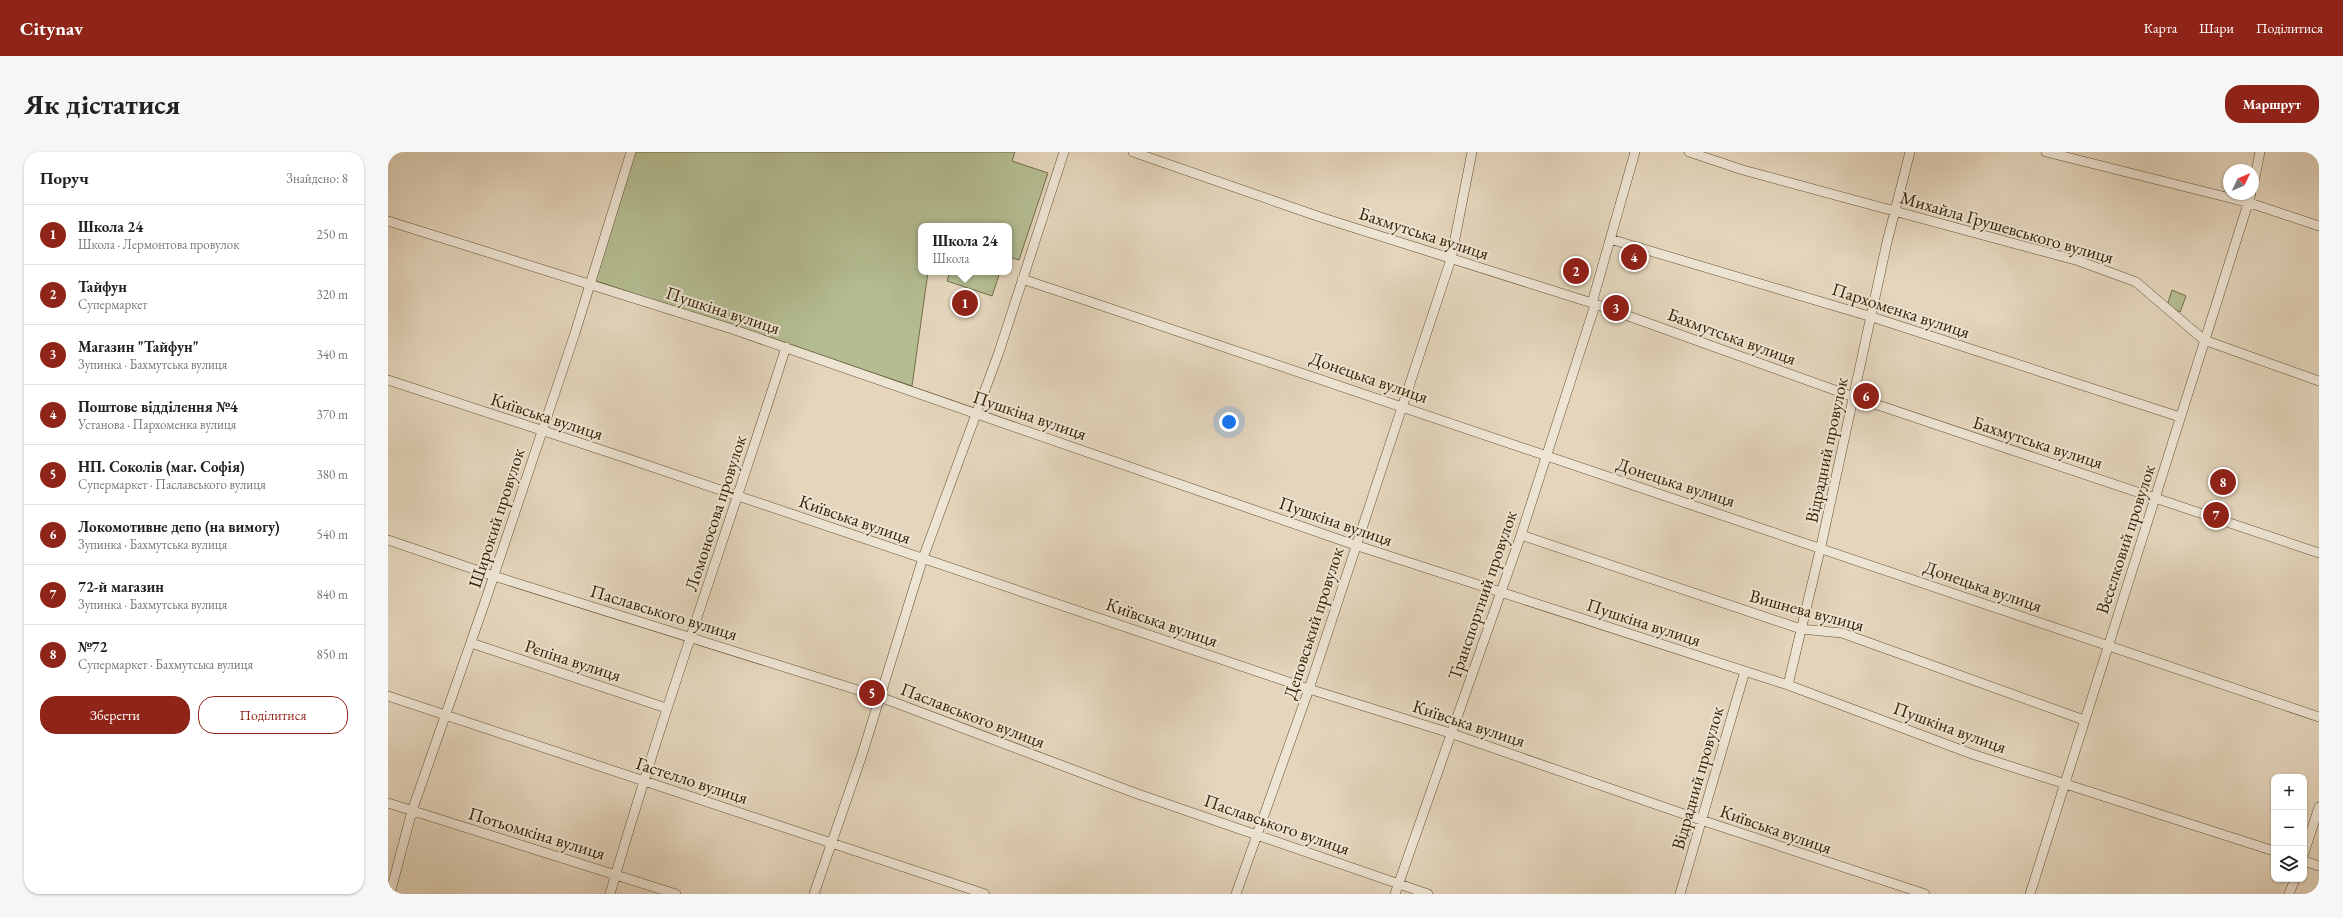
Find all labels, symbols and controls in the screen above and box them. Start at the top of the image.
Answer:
text: Citynav [20,16,83,41]
text: Карта [2144,19,2177,37]
text: Шари [2199,19,2234,37]
text: Поділитися [2256,19,2323,37]
button: Маршрут [2225,85,2319,123]
text: Як дістатися [24,86,180,122]
north arrow [2223,164,2259,200]
text: Поруч [40,167,89,189]
text: Знайдено: 8 [286,170,348,187]
street label: Михайла Грушевського вулиця [1898,185,2116,269]
street label: Бахмутська вулиця [1356,201,1492,265]
text: Школа 24 [78,217,143,236]
popup [918,223,1012,275]
text: 1 [50,226,56,243]
text: 250 m [317,226,348,243]
text: Школа 24 [932,231,998,250]
text: Школа · Лермонтова провулок [78,236,239,253]
pin: 4 [1621,242,1647,272]
text: Школа [932,250,969,267]
pin: 2 [1563,256,1589,286]
text: Тайфун [78,277,127,296]
street label: Пархоменка вулиця [1829,277,1973,343]
street label: Пушкіна вулиця [663,281,783,339]
text: 2 [50,286,56,303]
text: 320 m [317,286,348,303]
pin: 1 [952,288,978,318]
pin: 3 [1603,293,1629,323]
text: Супермаркет [78,296,148,313]
street label: Бахмутська вулиця [1664,302,1800,370]
text: Магазин "Тайфун" [78,337,199,356]
text: 3 [50,346,56,363]
text: 340 m [317,346,348,363]
street label: Донецька вулиця [1307,346,1431,408]
text: Зупинка · Бахмутська вулиця [78,356,227,373]
street label: Відрадний провулок [1799,375,1853,525]
pin: 6 [1853,381,1879,411]
street label: Пушкіна вулиця [970,385,1090,445]
street label: Київська вулиця [488,387,606,445]
text: Поштове відділення №4 [78,397,238,416]
text: 4 [50,406,56,423]
text: 370 m [317,406,348,423]
street label: Бахмутська вулиця [1970,410,2106,474]
your location [1219,412,1239,432]
text: Установа · Пархоменка вулиця [78,416,236,433]
street label: Ломоносова провулок [679,432,751,594]
street label: Широкий провулок [463,445,530,591]
street label: Донецька вулиця [1614,452,1738,512]
text: НП. Соколів (маг. Софія) [78,457,245,476]
street label: Веселковий провулок [2090,461,2160,617]
text: 5 [50,466,56,483]
text: 380 m [317,466,348,483]
pin: 8 [2210,467,2236,497]
text: Супермаркет · Паславського вулиця [78,476,266,493]
street label: Київська вулиця [796,489,914,549]
street label: Пушкіна вулиця [1276,491,1396,551]
pin: 7 [2203,500,2229,530]
street label: Транспортний провулок [1442,507,1522,683]
text: Локомотивне депо (на вимогу) [78,517,279,536]
text: 6 [50,526,56,543]
text: 540 m [317,526,348,543]
text: Зупинка · Бахмутська вулиця [78,536,227,553]
street label: Деповський провулок [1278,544,1349,702]
street label: Донецька вулиця [1921,555,2045,617]
text: 72-й магазин [78,577,164,596]
street label: Паславського вулиця [588,579,740,645]
street label: Вишнева вулиця [1747,584,1867,636]
text: 7 [50,586,56,603]
text: 840 m [317,586,348,603]
street label: Київська вулиця [1103,592,1221,652]
street label: Пушкіна вулиця [1584,593,1704,651]
text: Зупинка · Бахмутська вулиця [78,596,227,613]
street label: Рєпіна вулиця [522,634,624,686]
text: №72 [78,637,107,656]
text: 8 [50,646,56,663]
text: 850 m [317,646,348,663]
text: Супермаркет · Бахмутська вулиця [78,656,253,673]
street label: Паславського вулиця [898,677,1048,753]
pin: 5 [859,678,885,708]
street label: Київська вулиця [1410,694,1528,752]
button: Зберегти [40,696,190,734]
button: Поділитися [198,696,348,734]
street label: Пушкіна вулиця [1890,696,2010,758]
street label: Відрадний провулок [1666,703,1729,852]
street label: Гастелло вулиця [633,751,751,809]
map controls [2271,774,2307,882]
button: + [2271,774,2307,810]
street label: Паславського вулиця [1201,788,1353,860]
street label: Київська вулиця [1717,799,1835,859]
street label: Потьомкіна вулиця [466,801,608,865]
button: − [2271,810,2307,846]
button: layers [2271,846,2307,882]

